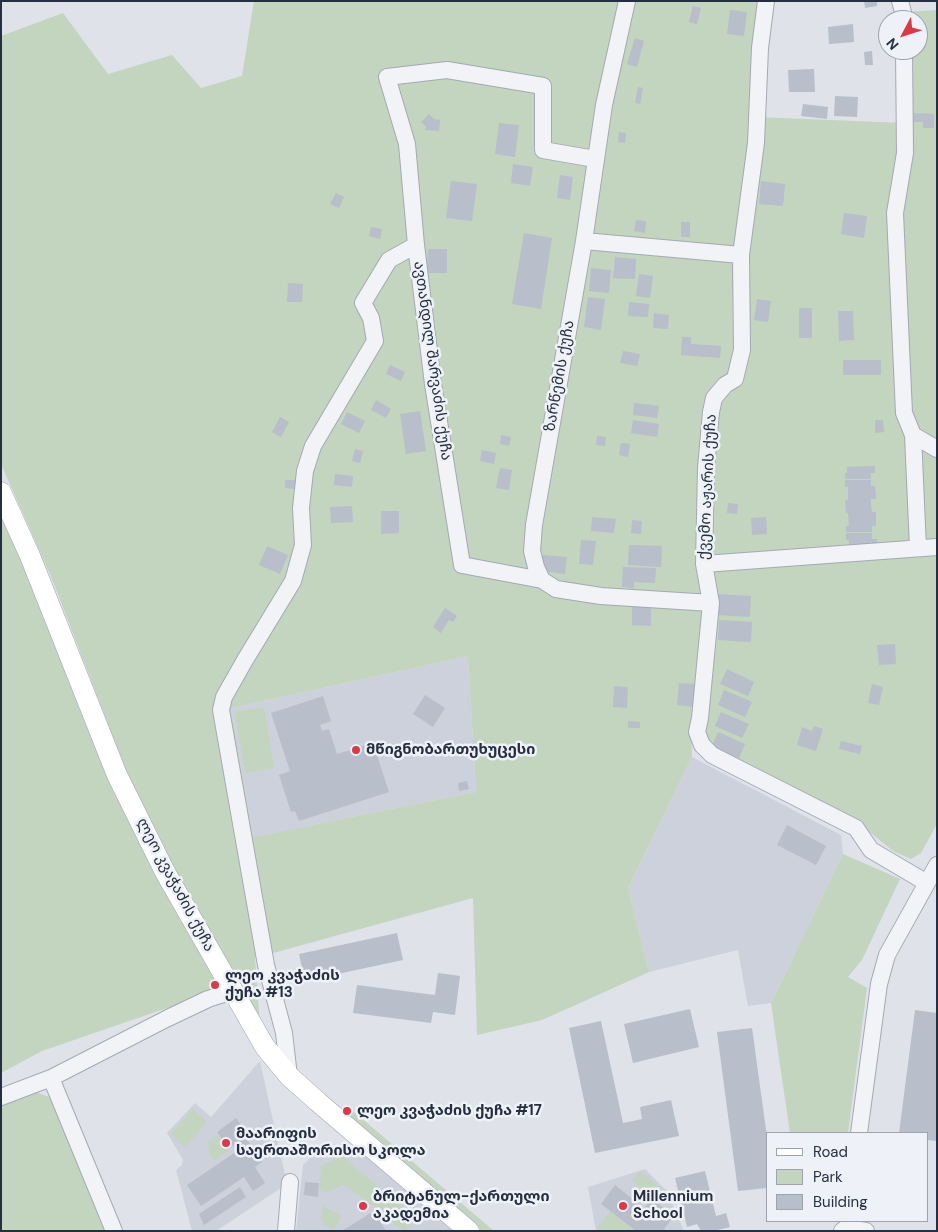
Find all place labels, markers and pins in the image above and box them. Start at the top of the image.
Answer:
place label: მწიგნობართუხუცესი [366,741,535,759]
marker: მწიგნობართუხუცესი [350,744,362,756]
place label: ლეო კვაჭაძის ქუჩა #13 [225,967,340,1002]
marker: ლეო კვაჭაძის ქუჩა #13 [209,979,221,991]
place label: ლეო კვაჭაძის ქუჩა #17 [357,1102,542,1120]
marker: ლეო კვაჭაძის ქუჩა #17 [341,1105,353,1117]
place label: მაარიფის საერთაშორისო სკოლა [236,1125,426,1160]
marker: მაარიფის საერთაშორისო სკოლა [220,1137,232,1149]
place label: ბრიტანულ-ქართული აკადემია [373,1188,550,1223]
place label: Millennium School [633,1188,713,1223]
marker: ბრიტანულ-ქართული აკადემია [357,1200,369,1212]
marker: Millennium School [617,1200,629,1212]

